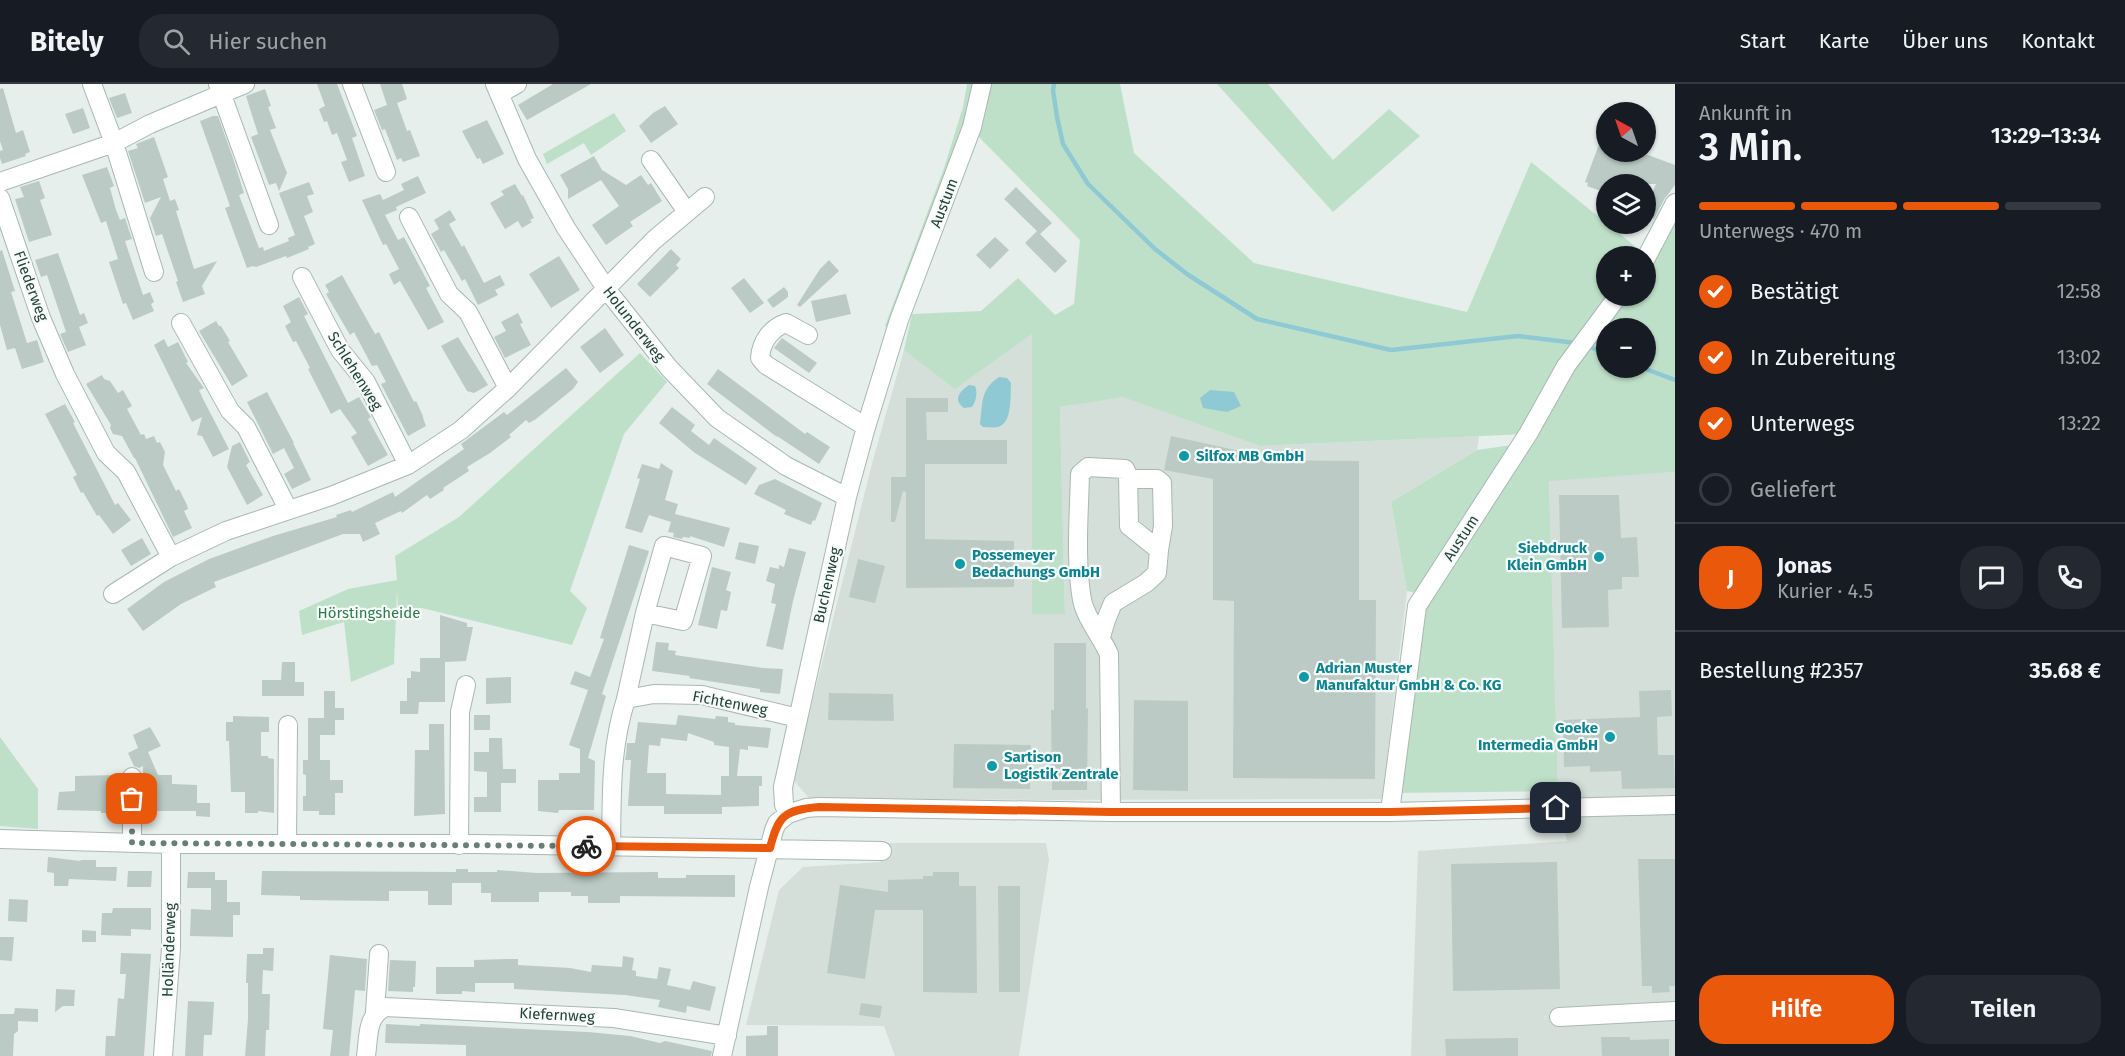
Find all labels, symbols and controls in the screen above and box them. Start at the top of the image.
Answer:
search box [139,14,559,68]
text: Bitely [30,25,103,58]
icon: search [160,25,193,58]
text: Hier suchen [208,28,327,55]
text: Start [1740,28,1786,54]
text: Karte [1819,28,1869,54]
text: Über uns [1902,28,1988,54]
text: Kontakt [2021,28,2095,54]
text: Ankunft in [1699,101,1792,125]
north arrow [1596,102,1656,162]
map controls [1596,102,1656,378]
text: 13:29–13:34 [1991,122,2101,149]
text: 3 Min. [1699,124,1802,170]
button: layers [1596,174,1656,234]
street label: Austum [926,176,962,230]
text: Unterwegs · 470 m [1699,219,1862,243]
button: + [1596,246,1656,306]
street label: Fliederweg [10,248,52,324]
icon: check [1699,275,1732,308]
text: Bestätigt [1750,278,1839,305]
text: 12:58 [2057,279,2101,303]
street label: Holunderweg [599,283,669,365]
button: − [1596,318,1656,378]
street label: Schlehenweg [324,328,386,414]
icon: check [1699,341,1732,374]
text: In Zubereitung [1750,344,1895,371]
text: 13:02 [2057,345,2101,369]
icon: check [1699,407,1732,440]
text: Unterwegs [1750,410,1855,437]
text: 13:22 [2058,411,2101,435]
place label: Silfox MB GmbH [1196,447,1304,465]
marker: Silfox MB GmbH [1177,449,1191,463]
text: Geliefert [1750,476,1836,503]
street label: Austum [1439,512,1483,564]
place label: Siebdruck Klein GmbH [1507,539,1588,574]
street label: Buchenweg [810,545,845,625]
place label: Possemeyer Bedachungs GmbH [972,546,1100,581]
button: chat [1960,546,2023,609]
button: phone [2038,546,2101,609]
marker: Siebdruck Klein GmbH [1592,550,1606,564]
text: Jonas [1777,552,1832,579]
marker: Possemeyer Bedachungs GmbH [953,557,967,571]
text: J [1727,564,1734,591]
text: Kurier · 4.5 [1777,579,1873,603]
park label: Hörstingsheide [317,604,421,622]
text: Bestellung #2357 [1699,657,1863,684]
text: 35.68 € [2029,657,2101,684]
place label: Adrian Muster Manufaktur GmbH & Co. KG [1315,659,1501,694]
marker: Adrian Muster Manufaktur GmbH & Co. KG [1297,670,1311,684]
street label: Fichtenweg [691,687,769,719]
place label: Goeke Intermedia GmbH [1478,719,1598,754]
marker: Goeke Intermedia GmbH [1603,730,1617,744]
place label: Sartison Logistik Zentrale [1004,748,1118,783]
marker: Sartison Logistik Zentrale [985,759,999,773]
pin [106,773,157,824]
icon: bag [115,782,148,815]
pin [1530,782,1581,833]
icon: home [1539,791,1572,824]
courier [556,816,616,876]
icon: bike [570,830,603,863]
street label: Holländerweg [158,902,180,997]
button: Hilfe [1699,975,1894,1044]
button: Teilen [1906,975,2101,1044]
street label: Kiefernweg [519,1004,595,1026]

